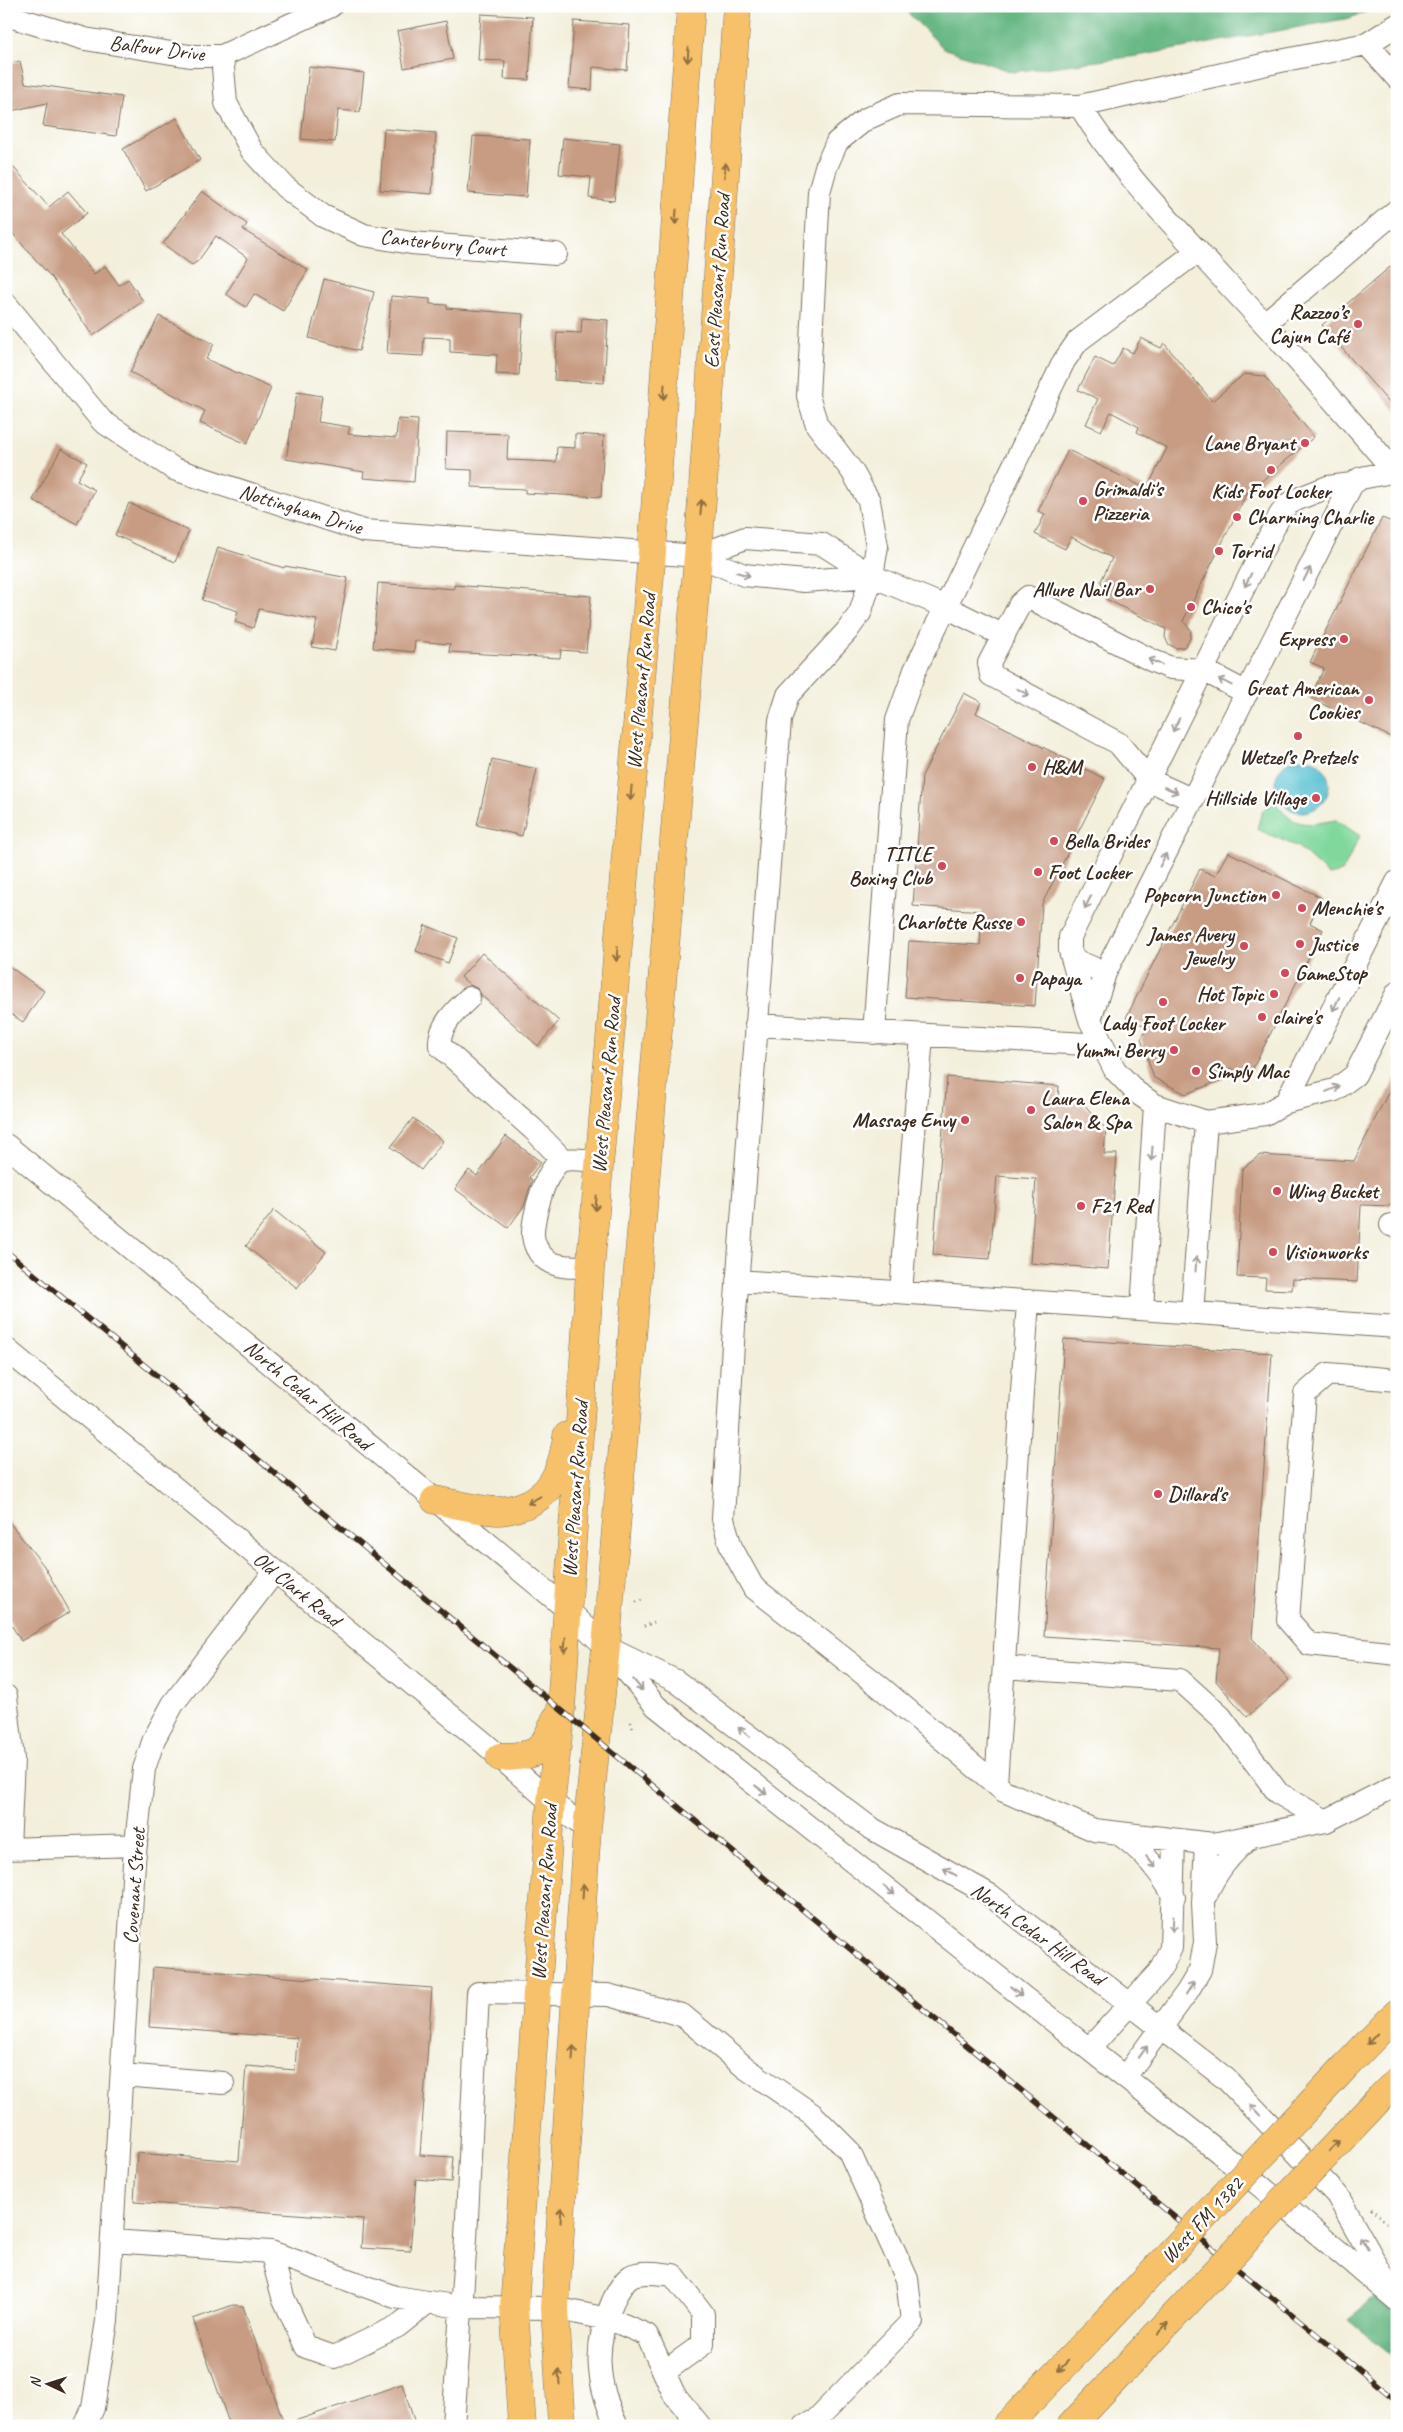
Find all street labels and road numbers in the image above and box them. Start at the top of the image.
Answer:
street label: Balfour Drive [108,29,207,67]
street label: East Pleasant Run Road [698,189,736,369]
street label: Canterbury Court [379,223,509,263]
street label: Nottingham Drive [236,478,367,540]
street label: West Pleasant Run Road [620,588,662,770]
street label: West Pleasant Run Road [585,992,627,1174]
street label: North Cedar Hill Road [239,1334,380,1458]
street label: West Pleasant Run Road [556,1396,594,1578]
street label: Old Clark Road [248,1546,348,1634]
street label: West Pleasant Run Road [525,1799,563,1981]
street label: Covenant Street [117,1825,151,1945]
street label: North Cedar Hill Road [966,1877,1113,1993]
street label: West FM 1382 [1155,2170,1250,2269]

